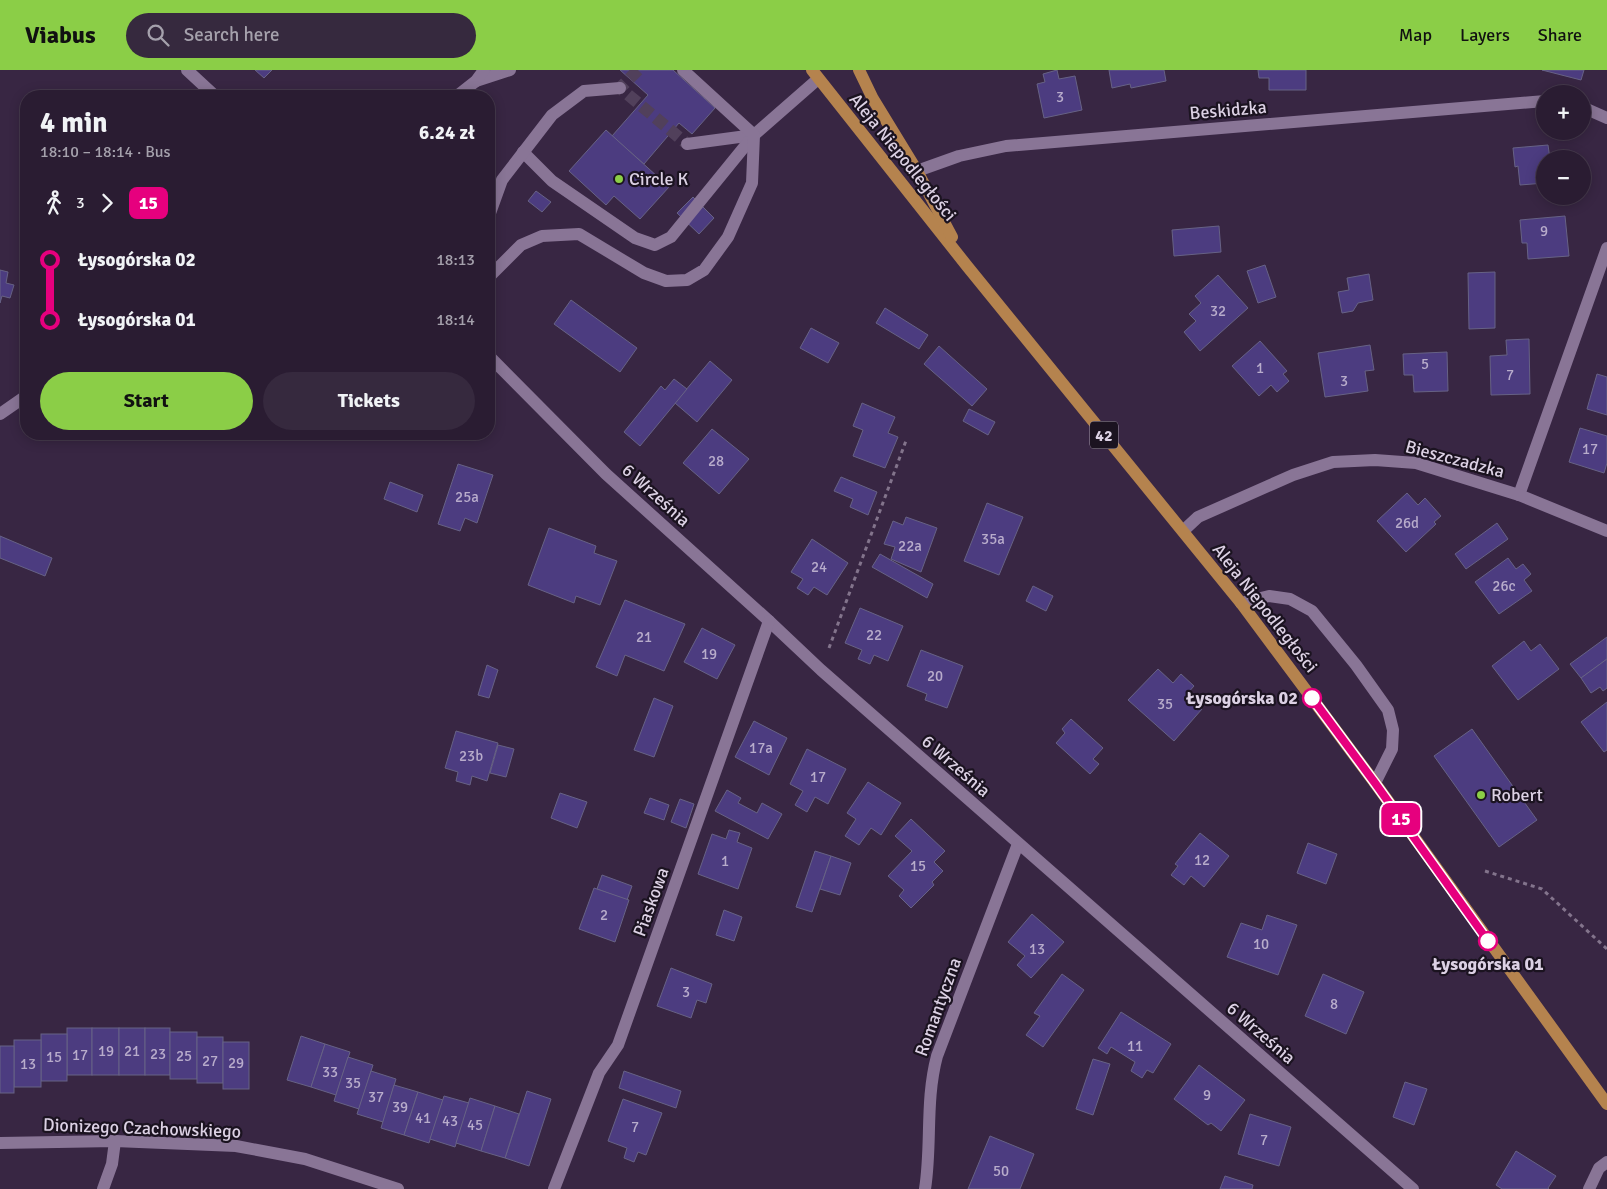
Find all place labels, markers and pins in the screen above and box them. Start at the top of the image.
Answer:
place label: Circle K [629,168,689,190]
marker: Circle K [613,173,625,185]
place label: Łysogórska 02 [1185,687,1298,709]
marker: Łysogórska 02 [1302,688,1322,708]
place label: Robert [1491,784,1543,806]
marker: Robert [1475,789,1487,801]
marker: Łysogórska 01 [1478,931,1498,951]
place label: Łysogórska 01 [1431,953,1544,975]

